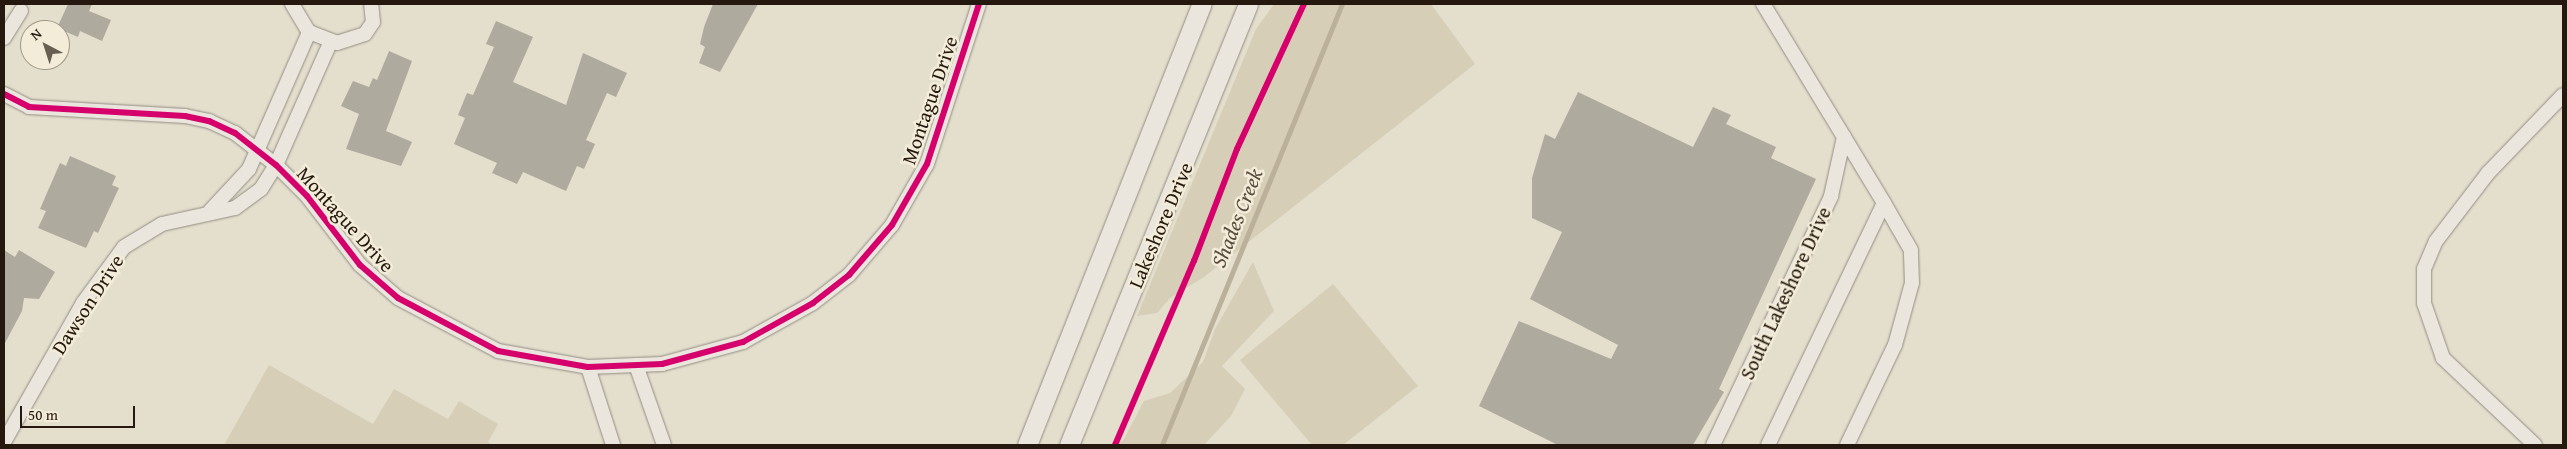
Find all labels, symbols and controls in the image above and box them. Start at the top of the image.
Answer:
north arrow [20,20,70,70]
text: N [26,24,46,45]
street label: Montague Drive [896,33,962,167]
street label: Lakeshore Drive [1123,158,1197,292]
street label: Montague Drive [292,161,400,277]
water label: Shades Creek [1206,165,1268,271]
street label: South Lakeshore Drive [1734,203,1836,383]
street label: Dawson Drive [46,250,128,358]
scale bar [22,396,138,428]
text: 50 m [28,404,58,425]

